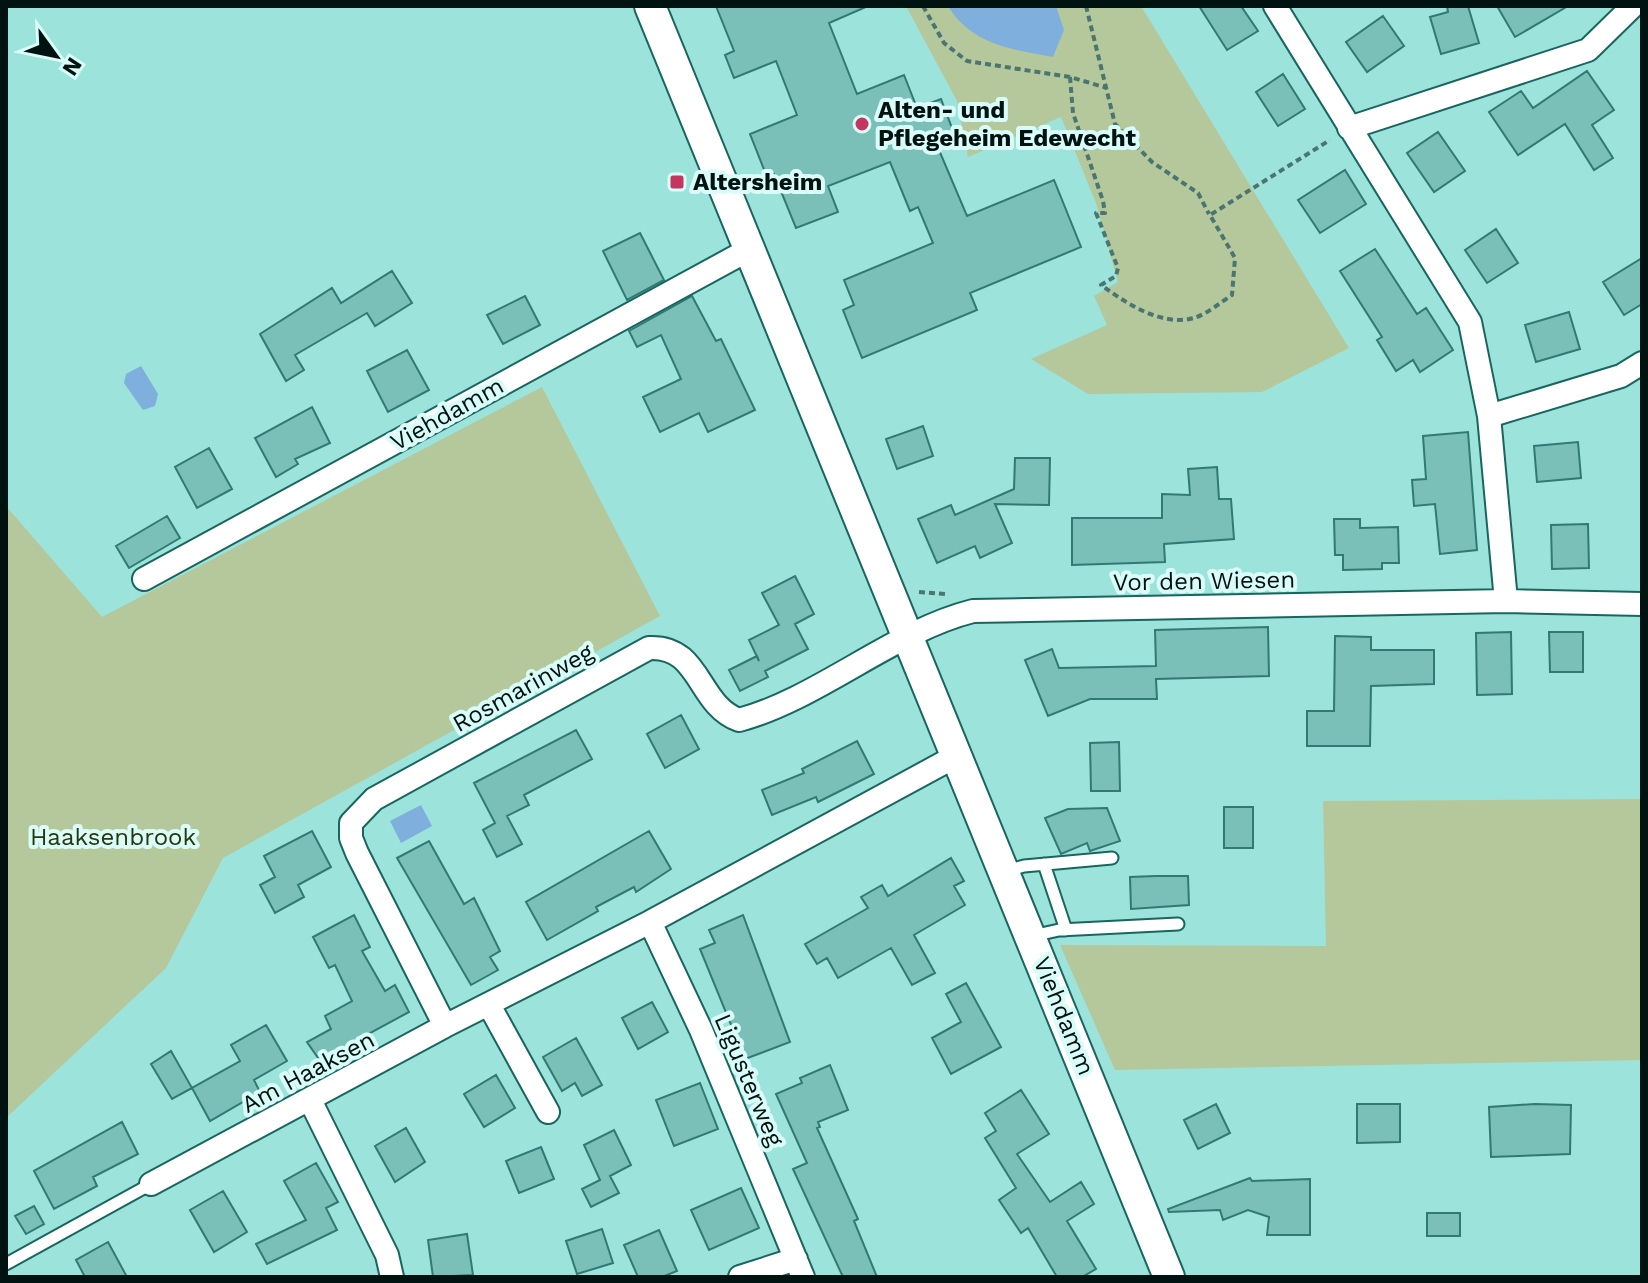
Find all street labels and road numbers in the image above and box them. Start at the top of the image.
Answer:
street label: Viehdamm [386,371,508,457]
street label: Vor den Wiesen [1113,565,1295,597]
street label: Rosmarinweg [448,638,598,738]
street label: Viehdamm [1028,953,1100,1079]
street label: Ligusterweg [709,1010,790,1151]
street label: Am Haaksen [237,1025,379,1119]

